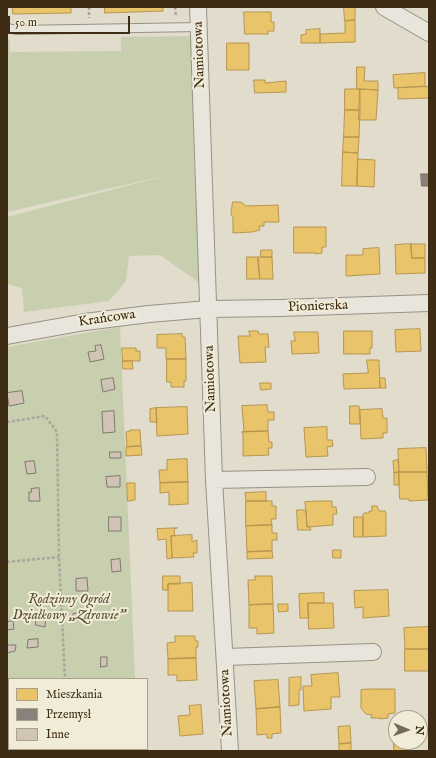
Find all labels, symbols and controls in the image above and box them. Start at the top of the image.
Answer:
scale bar [10,8,132,34]
text: 50 m [15,15,37,30]
street label: Namiotowa [190,21,210,89]
street label: Pionierska [288,298,348,316]
street label: Krańcowa [77,307,137,331]
street label: Namiotowa [201,345,221,413]
park label: Rodzinny Ogród Działkowy „Zdrowie” [13,592,125,624]
street label: Namiotowa [217,669,237,737]
legend [8,678,148,750]
text: Mieszkania [46,687,102,702]
text: Przemysł [46,707,91,722]
north arrow [388,710,428,750]
text: N [412,725,426,735]
text: Inne [46,727,69,742]

